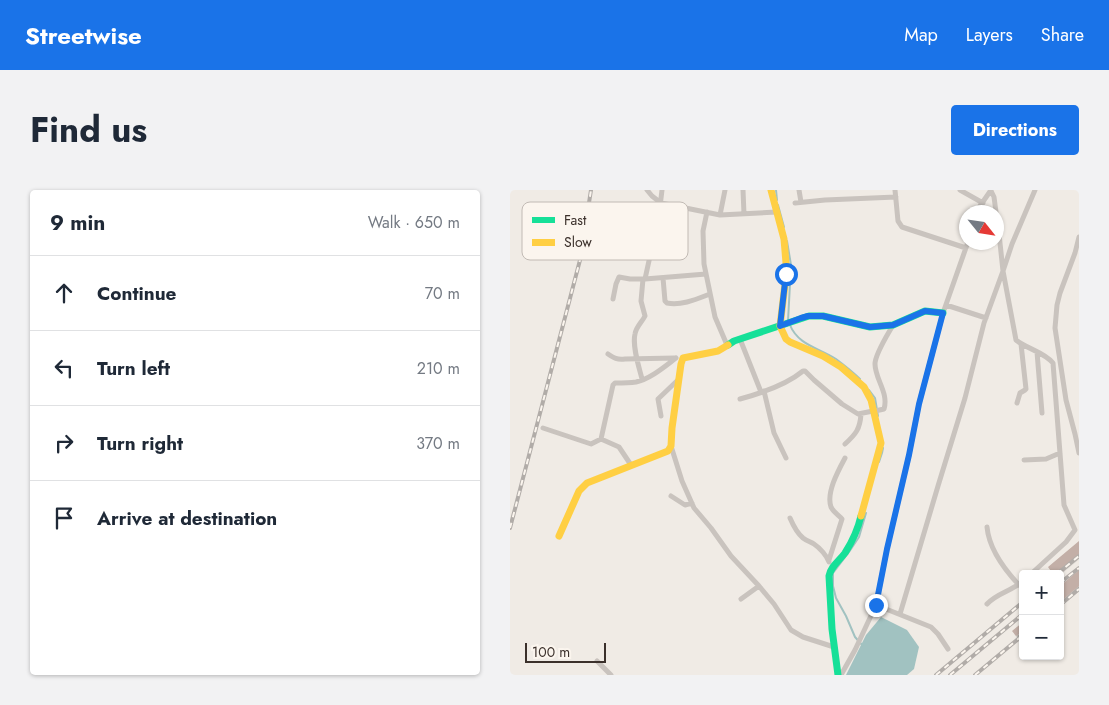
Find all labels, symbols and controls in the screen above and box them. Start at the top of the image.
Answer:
text: Streetwise [25,18,142,53]
text: Map [904,22,938,48]
text: Layers [966,22,1013,48]
text: Share [1041,22,1084,48]
text: Find us [30,105,147,155]
button: Directions [951,105,1079,155]
legend [522,202,688,260]
north arrow [959,205,1004,250]
text: 9 min [50,208,105,238]
text: Fast [564,210,587,230]
text: Walk · 650 m [368,211,460,234]
text: Slow [564,232,592,252]
route start [775,263,798,286]
icon: ahead [50,279,78,307]
text: Continue [97,280,176,307]
text: 70 m [425,282,460,305]
icon: left [50,354,78,382]
text: Turn left [97,355,170,382]
text: 210 m [417,357,460,380]
icon: right [50,429,78,457]
text: Turn right [97,430,183,457]
text: 370 m [416,432,460,455]
icon: arrive [50,504,78,532]
text: Arrive at destination [97,505,277,532]
map controls [1019,570,1064,660]
button: + [1019,570,1064,615]
route end [865,594,888,617]
button: − [1019,615,1064,660]
scale bar [525,640,606,663]
text: 100 m [532,642,570,662]

